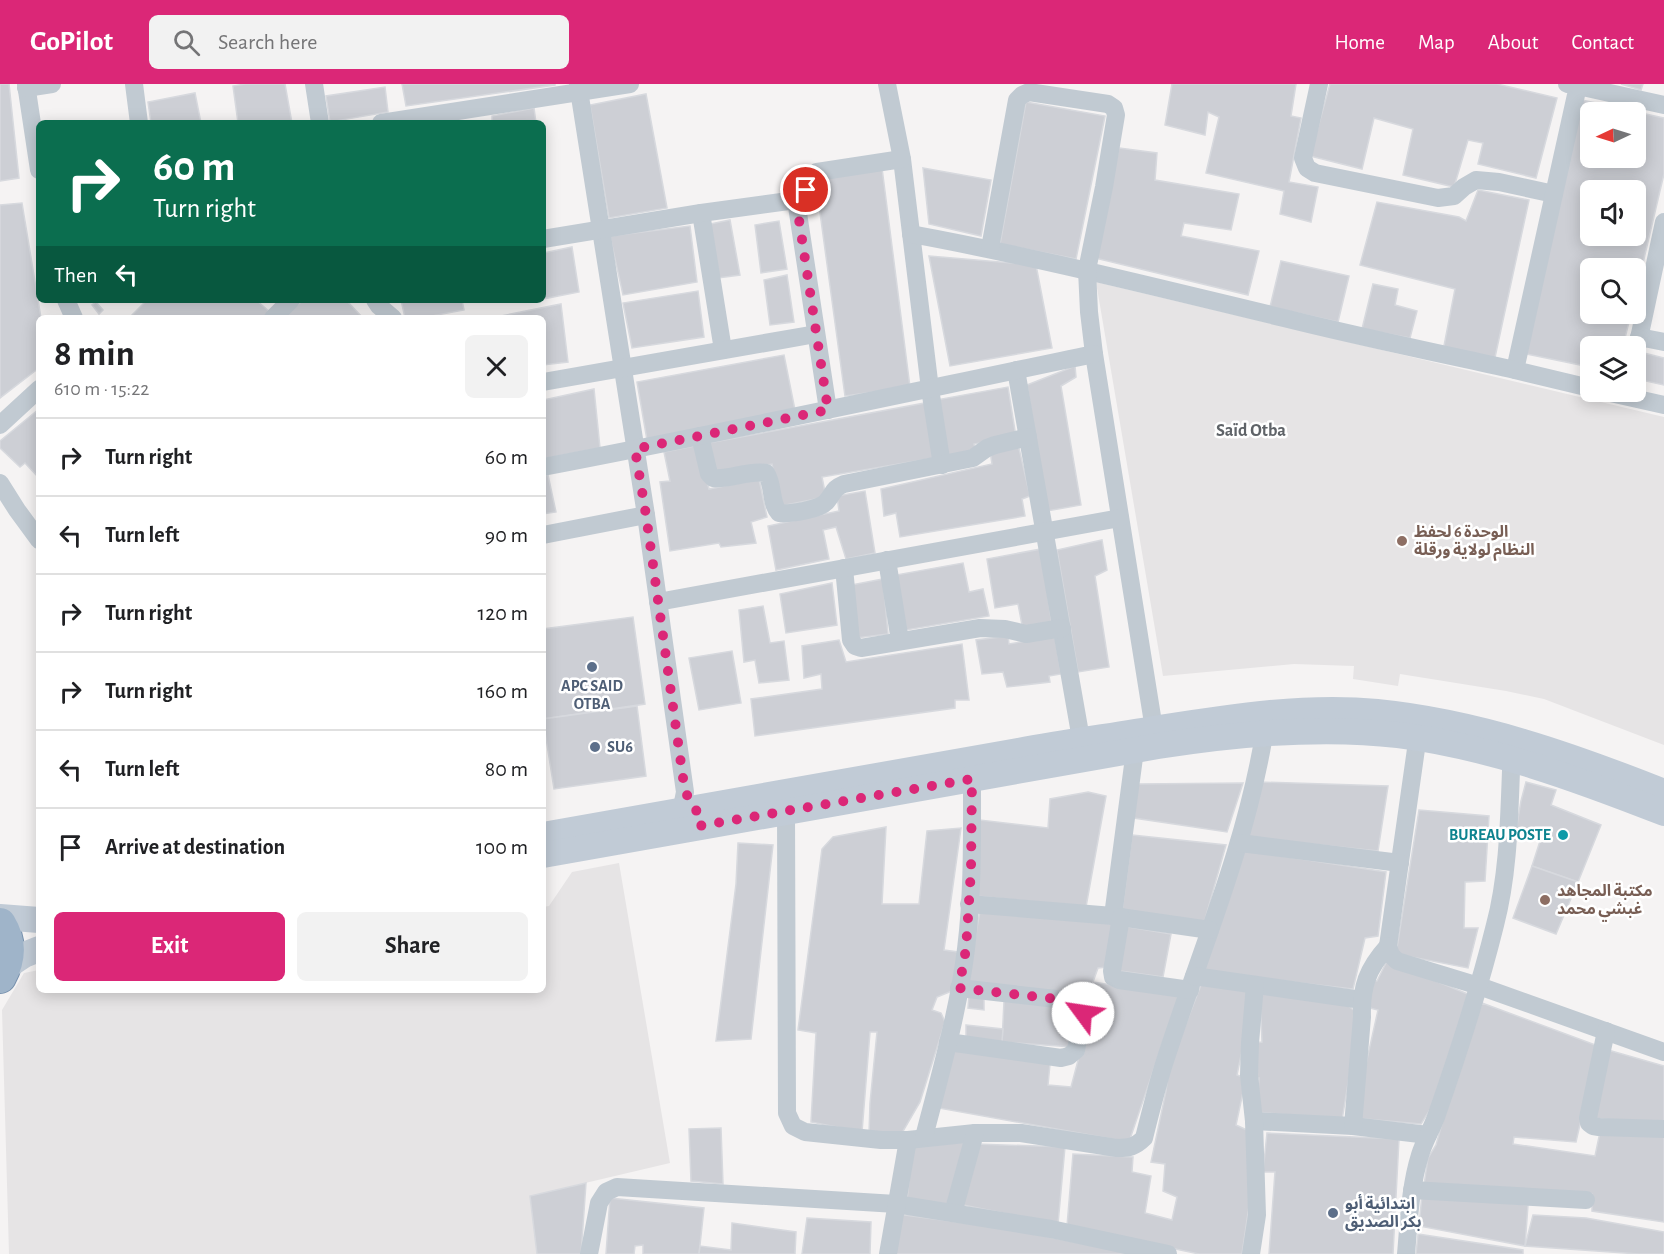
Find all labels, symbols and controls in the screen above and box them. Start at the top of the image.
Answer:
search box [149,15,569,69]
icon: search [170,26,203,59]
text: GoPilot [30,28,113,56]
text: Search here [218,31,318,53]
text: Home [1334,32,1385,53]
text: Map [1418,32,1455,53]
text: About [1488,32,1538,53]
text: Contact [1571,32,1634,53]
north arrow [1580,102,1646,168]
map controls [1580,102,1646,402]
icon: right [54,144,132,222]
text: 60 m [153,146,235,188]
pin [780,164,831,215]
icon: arrive [789,173,822,206]
button: sound [1580,180,1646,246]
text: Turn right [153,195,256,222]
icon: left [110,258,143,291]
button: search [1580,258,1646,324]
text: Then [54,264,98,286]
button: close [465,335,528,398]
text: 8 min [54,336,135,372]
button: layers [1580,336,1646,402]
text: 610 m · 15:22 [54,379,149,399]
district label: Saïd Otba [1216,422,1286,440]
icon: right [54,441,87,474]
text: Turn right [105,446,192,468]
text: 60 m [485,446,528,468]
icon: left [54,519,87,552]
text: Turn left [105,524,179,546]
text: 90 m [485,524,528,546]
place label: الوحدة 6 لحفظ النظام لولاية ورقلة [1414,524,1535,561]
marker: الوحدة 6 لحفظ النظام لولاية ورقلة [1395,534,1409,548]
icon: right [54,597,87,630]
text: Turn right [105,602,192,624]
text: 120 m [478,602,528,624]
marker: APC SAID OTBA [585,660,599,674]
icon: right [54,675,87,708]
place label: APC SAID OTBA [561,678,623,712]
text: Turn right [105,680,192,702]
text: 160 m [477,680,528,702]
place label: SU6 [607,739,633,755]
marker: SU6 [588,740,602,754]
icon: left [54,753,87,786]
text: Turn left [105,758,179,780]
text: 80 m [485,758,528,780]
place label: BUREAU POSTE [1449,827,1551,843]
marker: BUREAU POSTE [1556,828,1570,842]
icon: arrive [54,831,87,864]
text: Arrive at destination [105,836,285,858]
text: 100 m [476,836,528,858]
place label: مكتبة المجاهد غبشي محمد [1557,882,1653,922]
marker: مكتبة المجاهد غبشي محمد [1538,893,1552,907]
button: Exit [54,912,285,981]
button: Share [297,912,528,981]
position arrow [1051,981,1115,1045]
place label: ابتدائية أبو بكر الصديق [1345,1194,1422,1232]
marker: ابتدائية أبو بكر الصديق [1326,1206,1340,1220]

